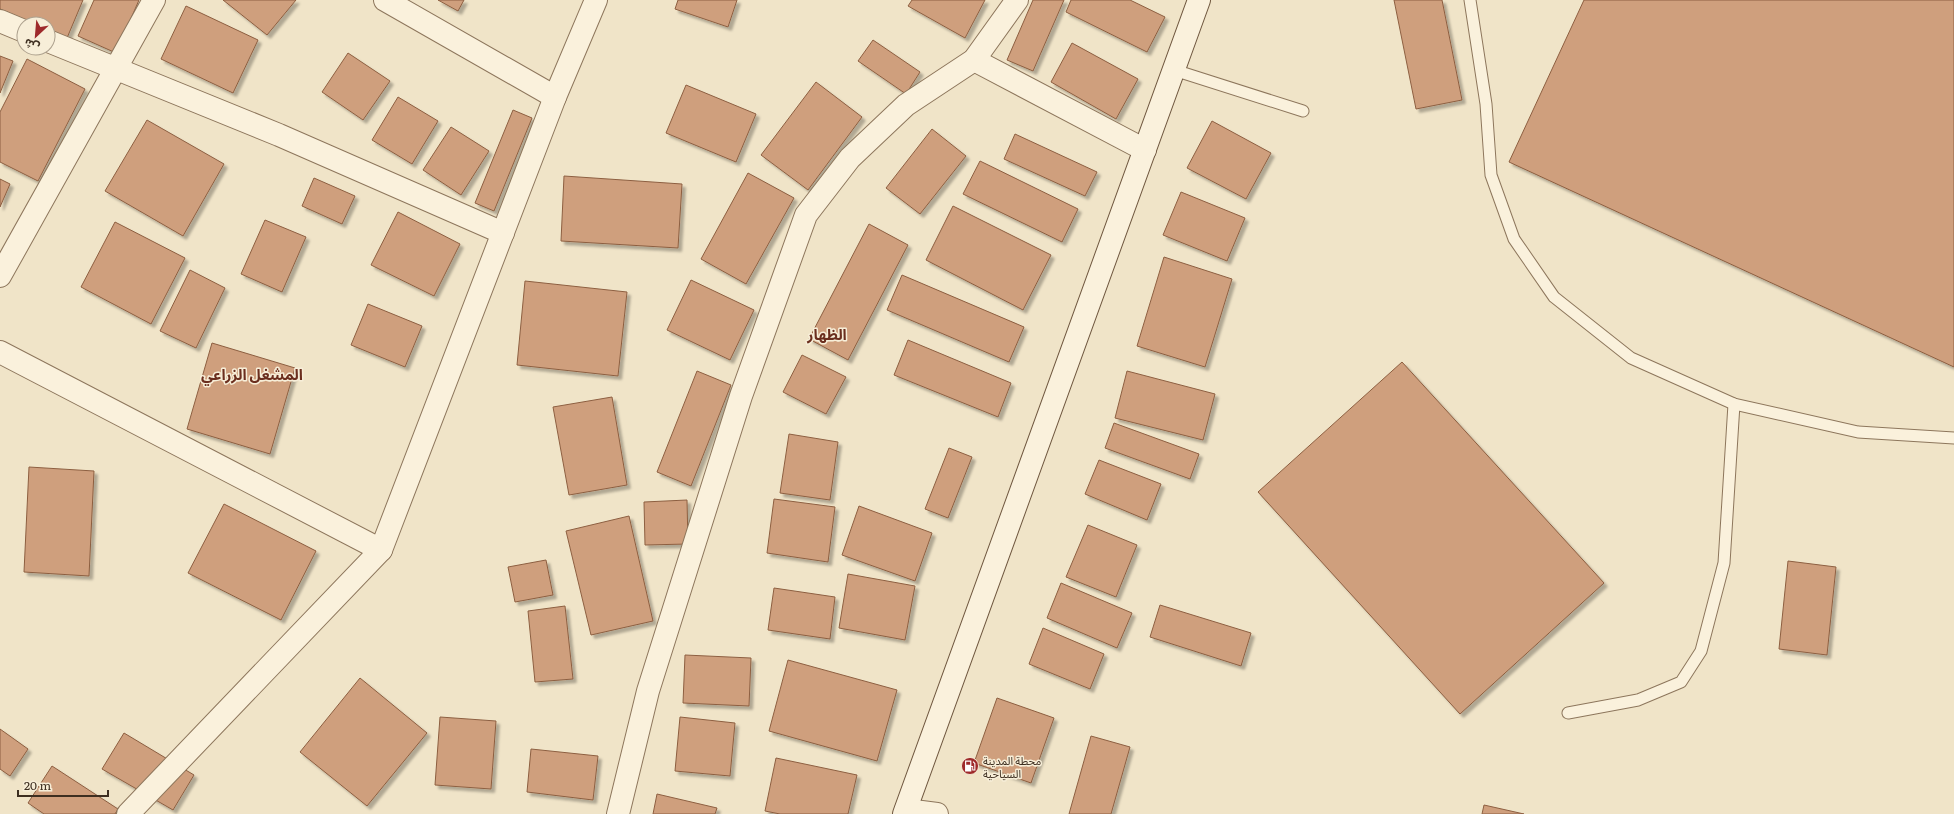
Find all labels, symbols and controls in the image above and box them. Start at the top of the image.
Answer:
north arrow [16,16,56,56]
text: ش [21,35,41,56]
district label: الظهار [806,322,847,345]
district label: المشغل الزراعي [201,362,303,386]
place label: محطة المدينة السياحية [983,752,1041,781]
fuel station icon: محطة المدينة السياحية [960,756,980,776]
scale bar [18,772,108,798]
text: 20 m [24,776,51,794]

